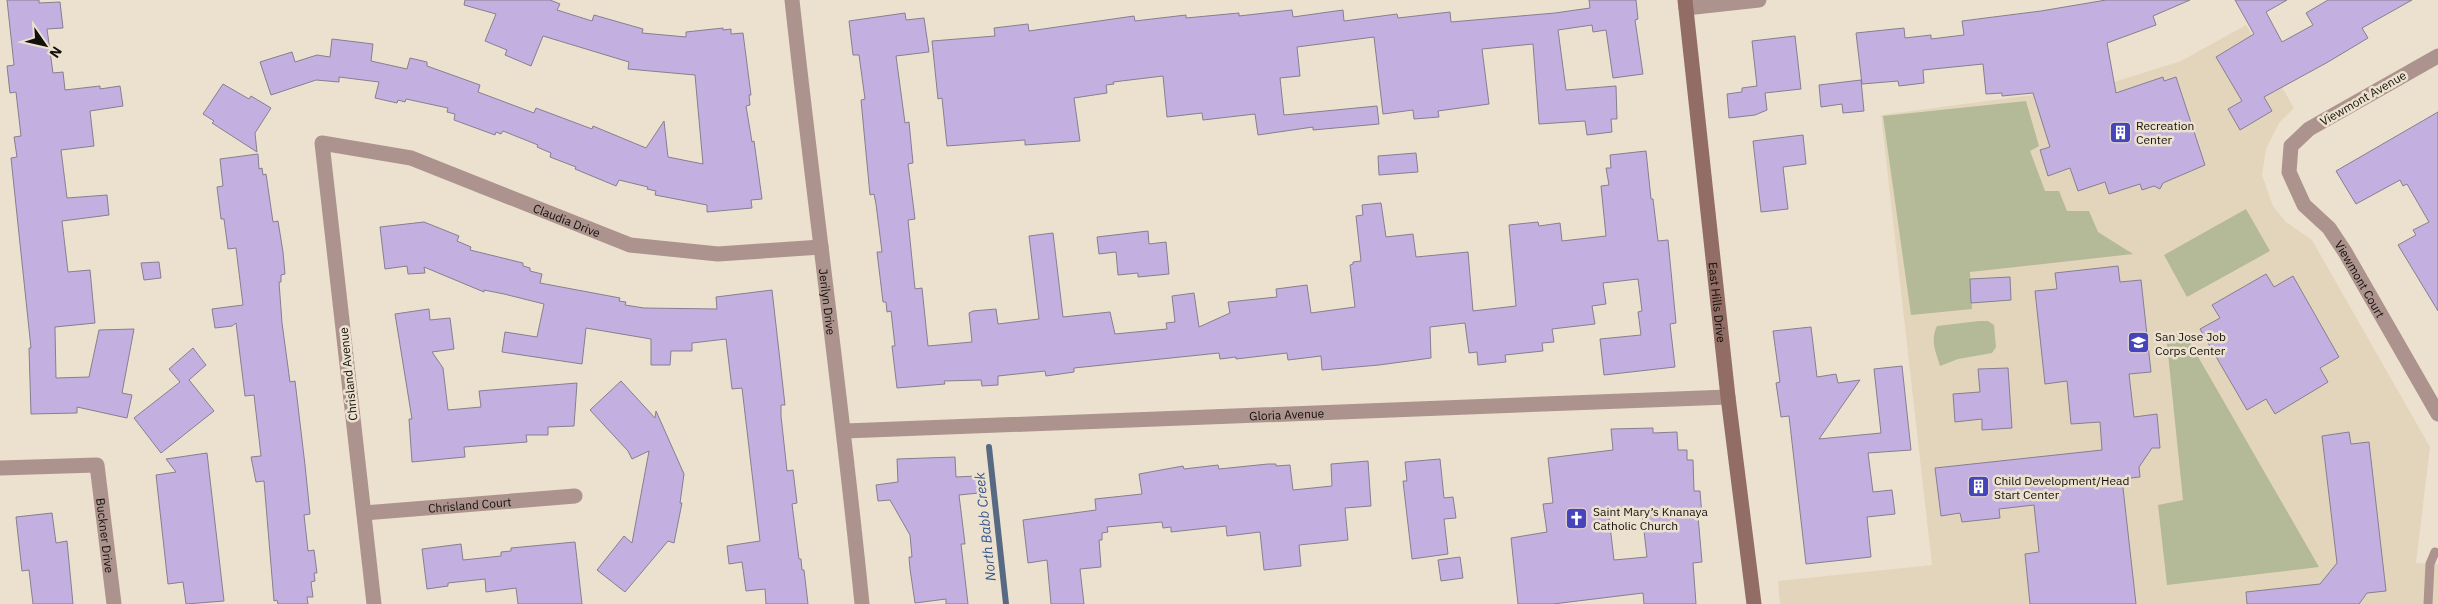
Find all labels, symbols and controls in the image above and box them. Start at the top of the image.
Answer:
north arrow [20,20,70,70]
text: N [45,43,66,62]
street label: Viewmont Avenue [2317,67,2409,129]
place label: Recreation Center [2136,118,2194,147]
building icon: Recreation Center [2108,120,2132,144]
street label: Claudia Drive [531,200,603,240]
street label: Viewmont Court [2332,237,2389,320]
street label: East Hills Drive [1706,261,1730,344]
street label: Jerilyn Drive [816,268,839,336]
street label: Chrisland Avenue [336,326,360,421]
place label: San Jose Job Corps Center [2155,329,2226,358]
school or university icon: San Jose Job Corps Center [2127,331,2151,355]
street label: Gloria Avenue [1249,405,1325,423]
water label: North Babb Creek [970,471,1000,582]
place label: Child Development/Head Start Center [1994,473,2129,502]
building icon: Child Development/Head Start Center [1966,475,1990,499]
street label: Chrisland Court [427,494,512,515]
street label: Buckner Drive [94,497,118,574]
place label: Saint Mary’s Knanaya Catholic Church [1593,504,1708,533]
church icon: Saint Mary’s Knanaya Catholic Church [1565,506,1589,530]

